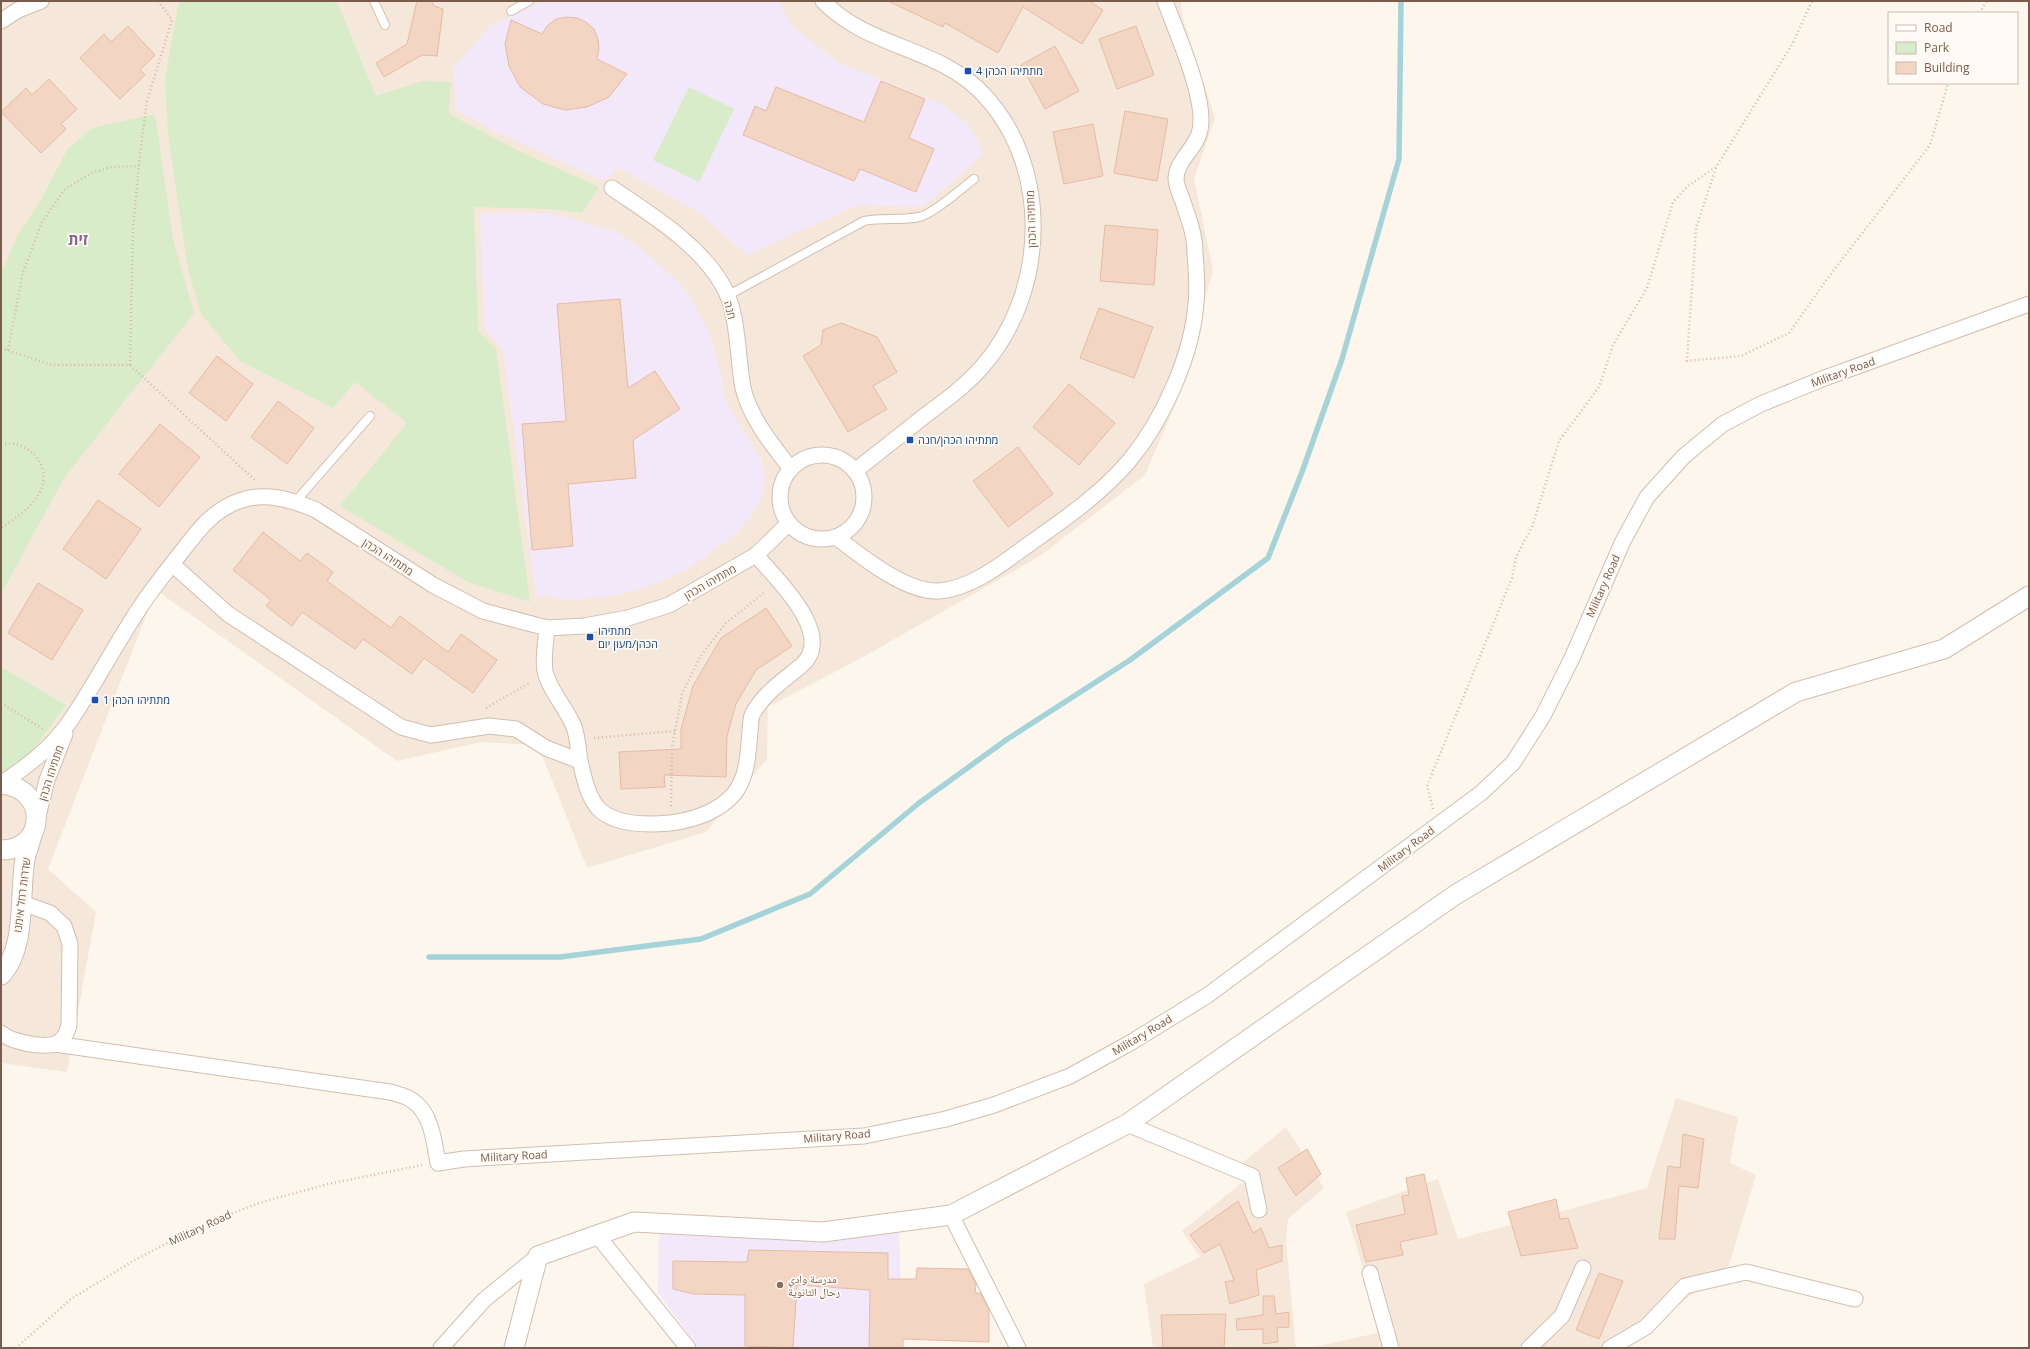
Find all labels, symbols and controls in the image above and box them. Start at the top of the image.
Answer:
legend [1888,12,2018,84]
text: Road [1924,19,1953,36]
text: Park [1924,39,1950,56]
text: Building [1924,59,1970,76]
place label: מתתיהו הכהן 4 [976,63,1043,78]
marker: מתתיהו הכהן 4 [963,66,973,76]
street label: מתתיהו הכהן [1022,190,1039,248]
district label: זית [68,229,88,249]
street label: חנה [721,299,740,321]
street label: Military Road [1809,353,1877,390]
place label: מתתיהו הכהן/חנה [918,432,998,447]
marker: מתתיהו הכהן/חנה [905,435,915,445]
street label: מתתיהו הכהן [360,535,417,579]
street label: Military Road [1582,552,1623,620]
street label: מתתיהו הכהן [681,561,739,603]
place label: מתתיהו הכהן/מעון יום [598,623,658,651]
marker: מתתיהו הכהן/מעון יום [585,632,595,642]
place label: מתתיהו הכהן 1 [103,692,170,707]
marker: מתתיהו הכהן 1 [90,695,100,705]
street label: מתתיהו הכהן [34,743,67,803]
street label: Military Road [1374,822,1437,875]
street label: שדרות רחל אימנו [9,856,34,933]
street label: Military Road [1109,1011,1174,1058]
street label: Military Road [803,1125,871,1146]
street label: Military Road [480,1146,548,1165]
street label: Military Road [166,1207,233,1249]
place label: مدرسة وادي رحال الثانوية [788,1271,840,1299]
marker: مدرسة وادي رحال الثانوية [775,1280,785,1290]

